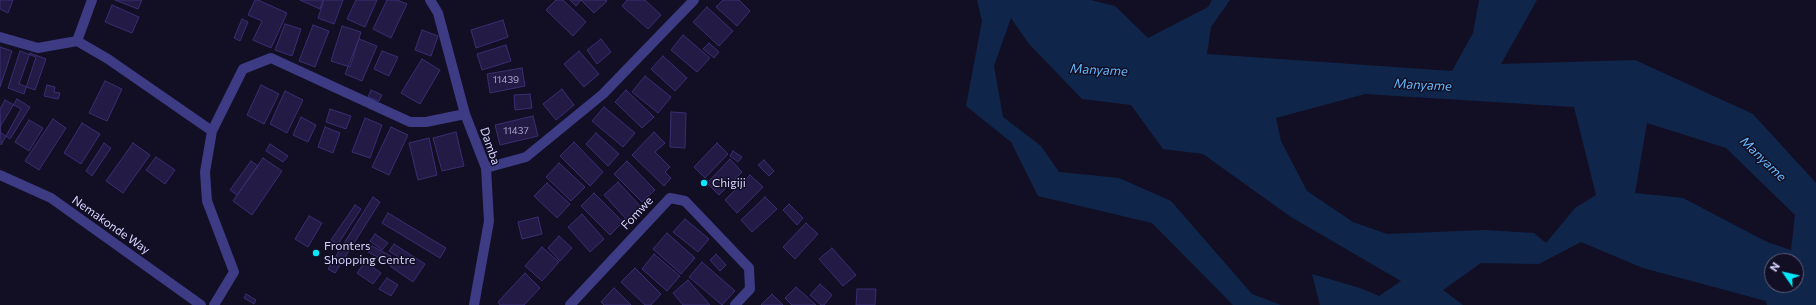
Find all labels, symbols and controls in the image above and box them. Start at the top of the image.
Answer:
water label: Manyame [1070,61,1128,79]
house number: 11439 [493,74,519,86]
water label: Manyame [1394,76,1452,94]
street label: Damba [477,125,503,167]
house number: 11437 [503,125,529,137]
water label: Manyame [1737,133,1789,185]
place label: Chigiji [712,176,746,190]
marker: Chigiji [699,178,709,188]
street label: Nemakonde Way [69,193,153,257]
street label: Fomwe [618,194,656,232]
place label: Fronters Shopping Centre [324,239,415,267]
marker: Fronters Shopping Centre [311,248,321,258]
north arrow [1764,253,1804,293]
text: N [1767,260,1782,274]

